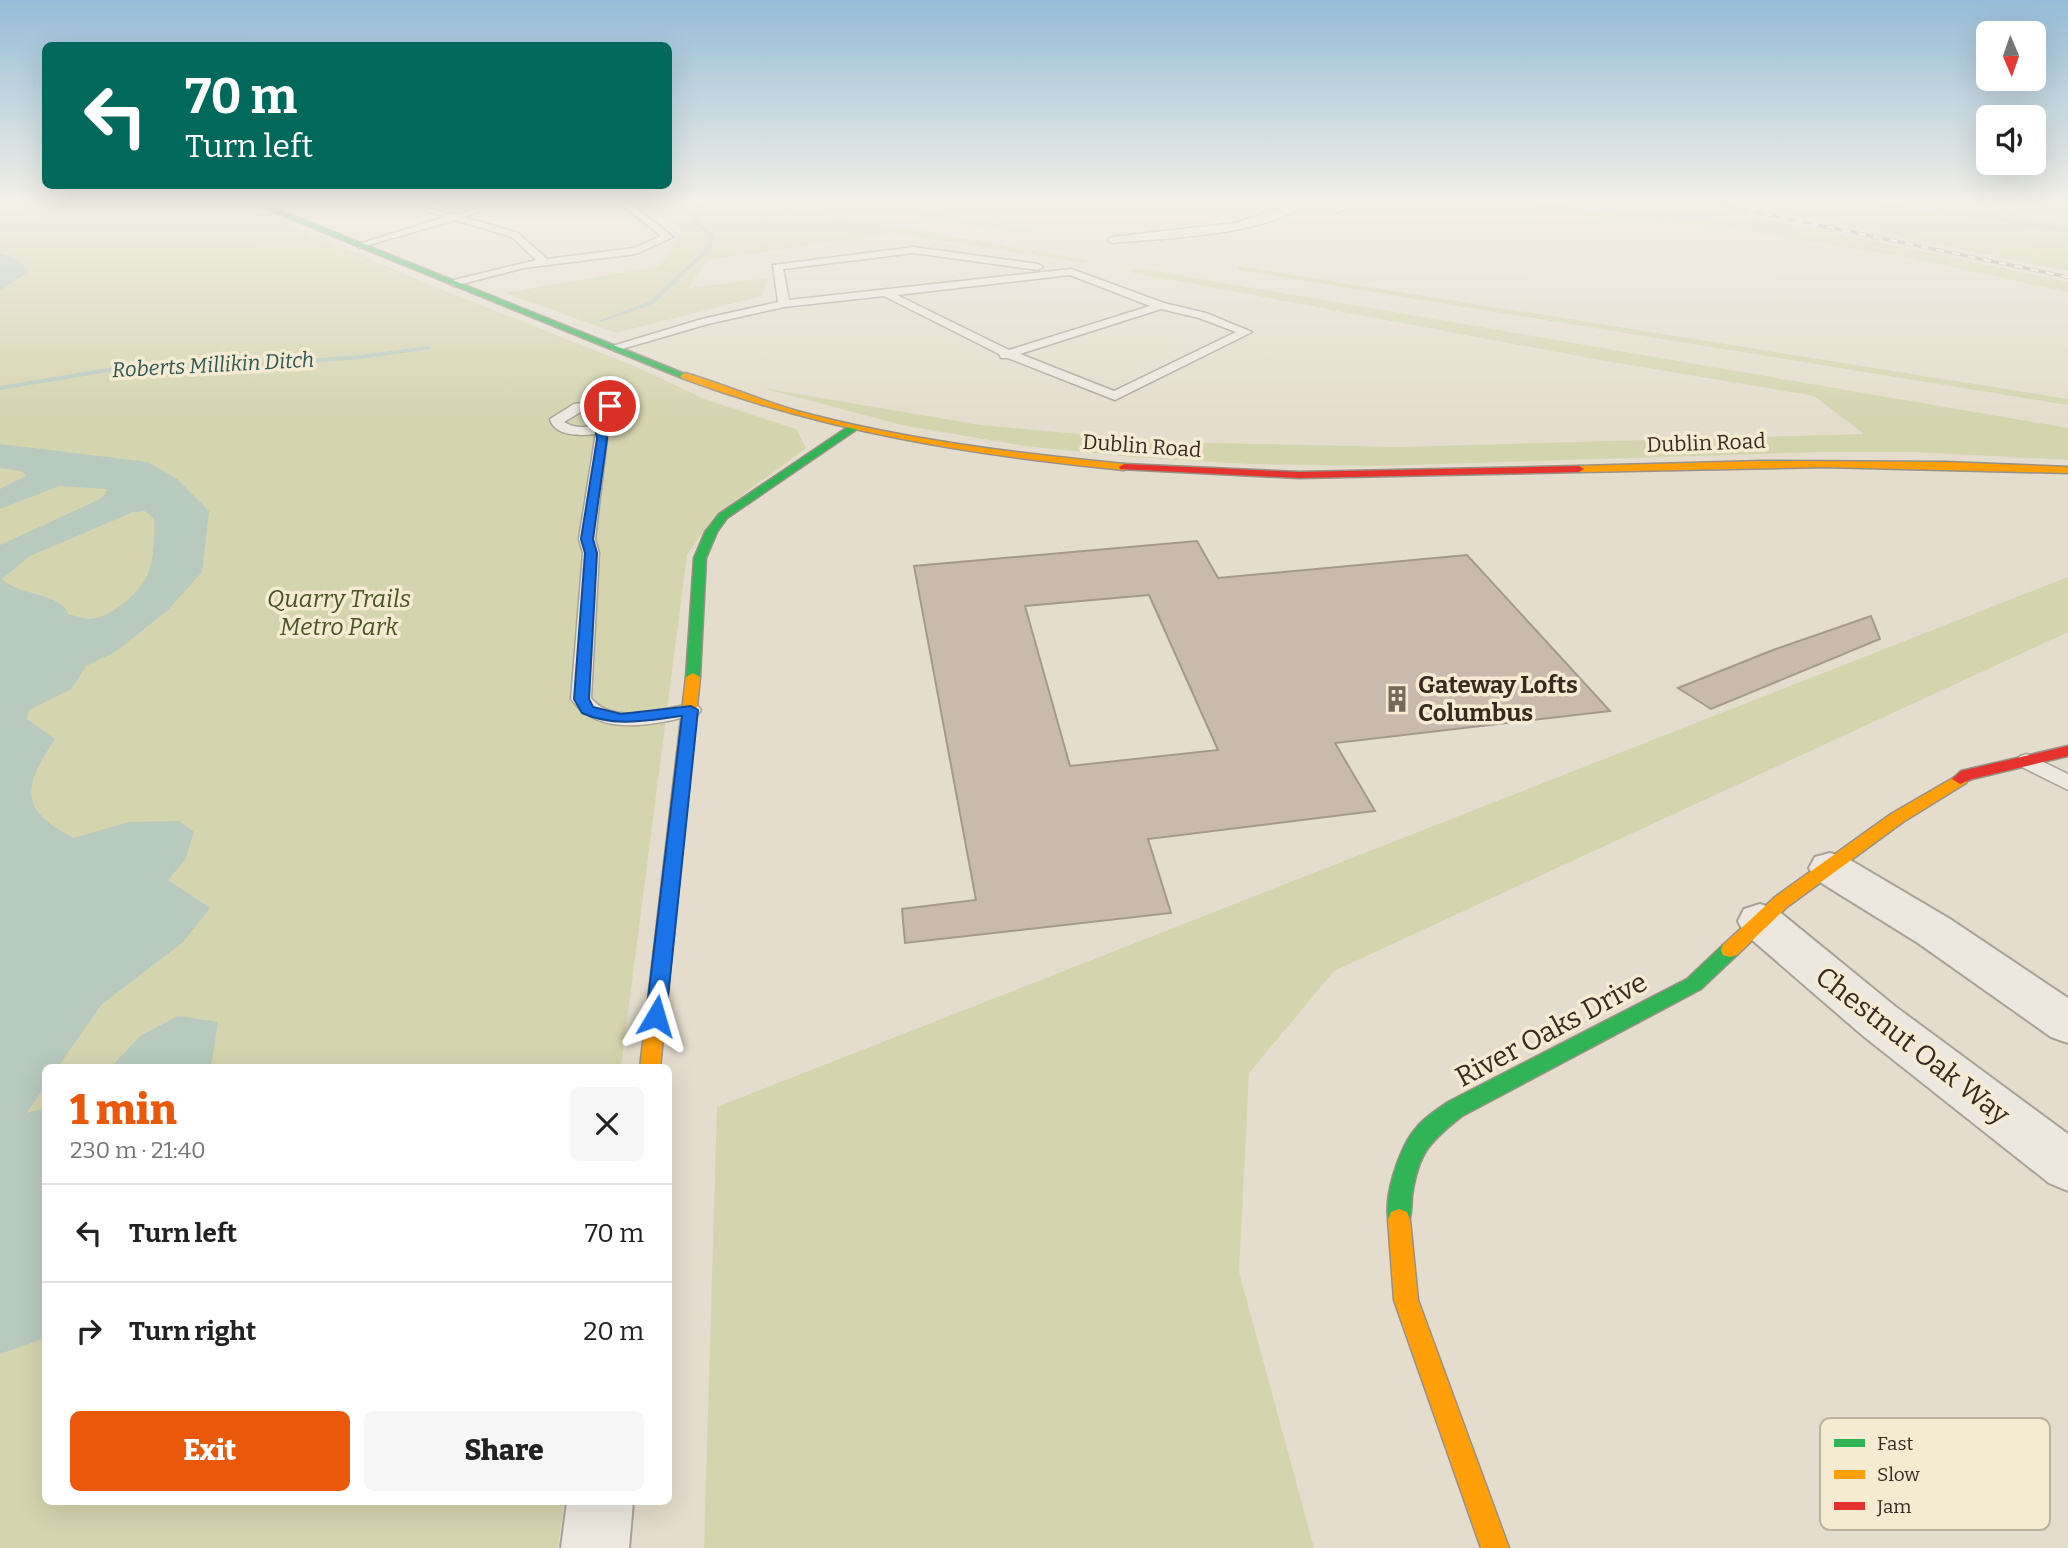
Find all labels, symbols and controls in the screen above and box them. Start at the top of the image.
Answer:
north arrow [1976,21,2046,91]
map controls [1976,21,2046,175]
text: 70 m [185,67,297,126]
icon: left [70,70,161,161]
button: sound [1976,105,2046,175]
text: Turn left [185,127,313,165]
water label: Roberts Millikin Ditch [111,347,315,383]
pin [580,376,640,436]
icon: arrive [591,387,629,425]
street label: Dublin Road [1646,428,1766,458]
street label: Dublin Road [1082,429,1202,463]
park label: Quarry Trails Metro Park [267,585,411,641]
place label: Gateway Lofts Columbus [1418,671,1578,727]
building icon: Gateway Lofts Columbus [1382,684,1412,714]
street label: Chestnut Oak Way [1809,959,2016,1131]
street label: River Oaks Drive [1450,965,1653,1094]
position arrow [619,979,693,1053]
text: 1 min [70,1085,177,1135]
button: close [570,1087,644,1161]
text: 230 m · 21:40 [70,1136,206,1164]
icon: left [70,1214,108,1252]
text: Turn left [129,1218,237,1249]
text: 70 m [585,1218,644,1249]
icon: right [70,1312,108,1350]
text: Turn right [129,1316,256,1347]
text: 20 m [583,1316,644,1347]
button: Exit [70,1411,350,1491]
button: Share [364,1411,644,1491]
legend [1820,1418,2050,1530]
text: Fast [1877,1432,1914,1455]
text: Slow [1877,1463,1920,1486]
text: Jam [1876,1495,1911,1518]

